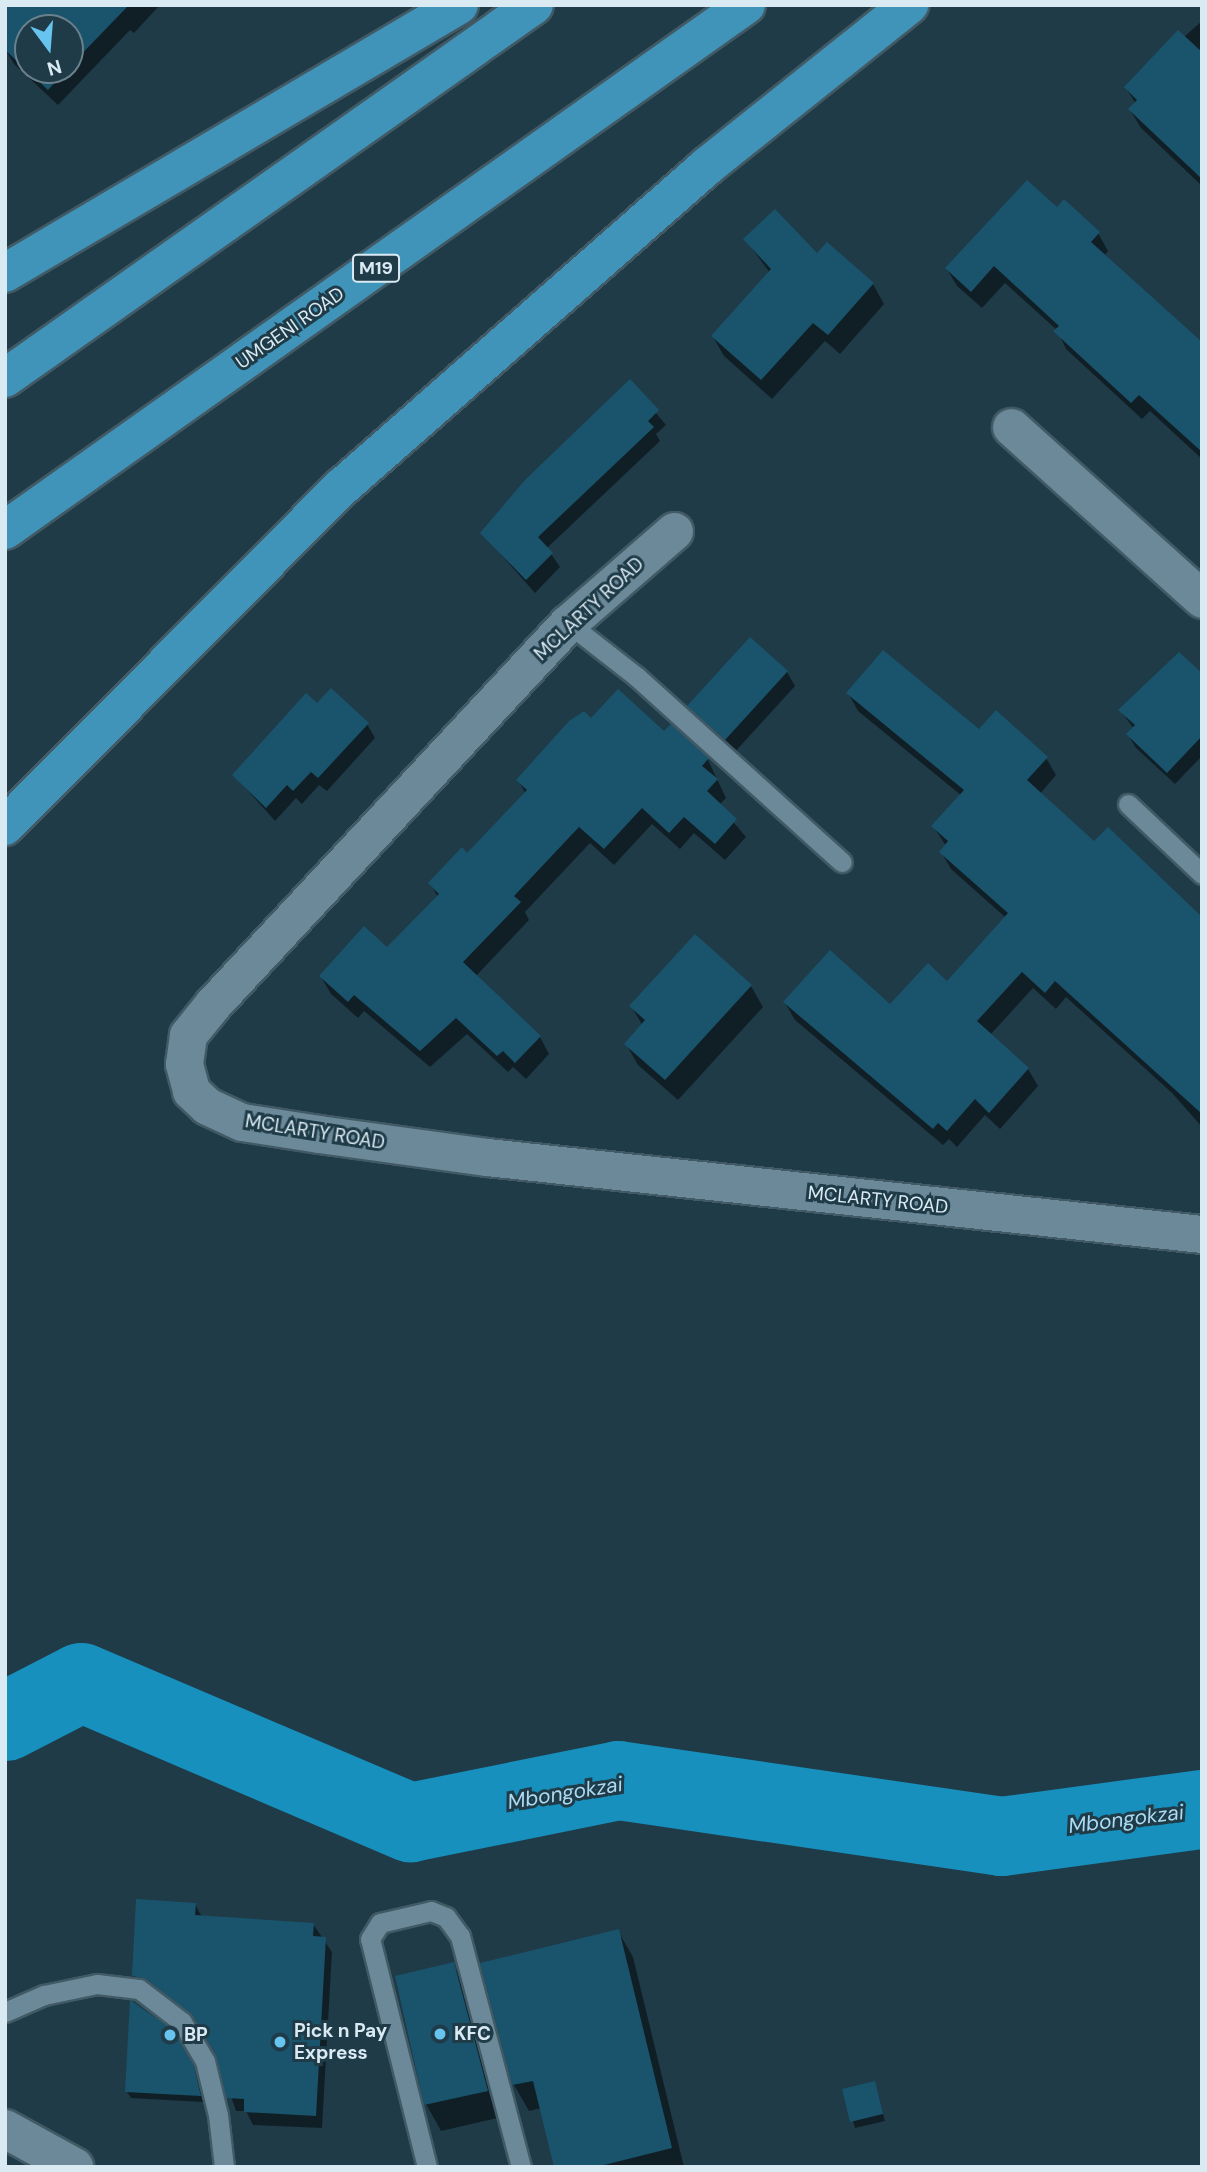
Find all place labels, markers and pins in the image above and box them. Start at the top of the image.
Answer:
place label: Pick n Pay Express [294,2020,387,2064]
place label: KFC [454,2023,491,2045]
place label: BP [184,2024,208,2046]
marker: KFC [432,2026,448,2042]
marker: BP [162,2027,178,2043]
marker: Pick n Pay Express [272,2034,288,2050]

